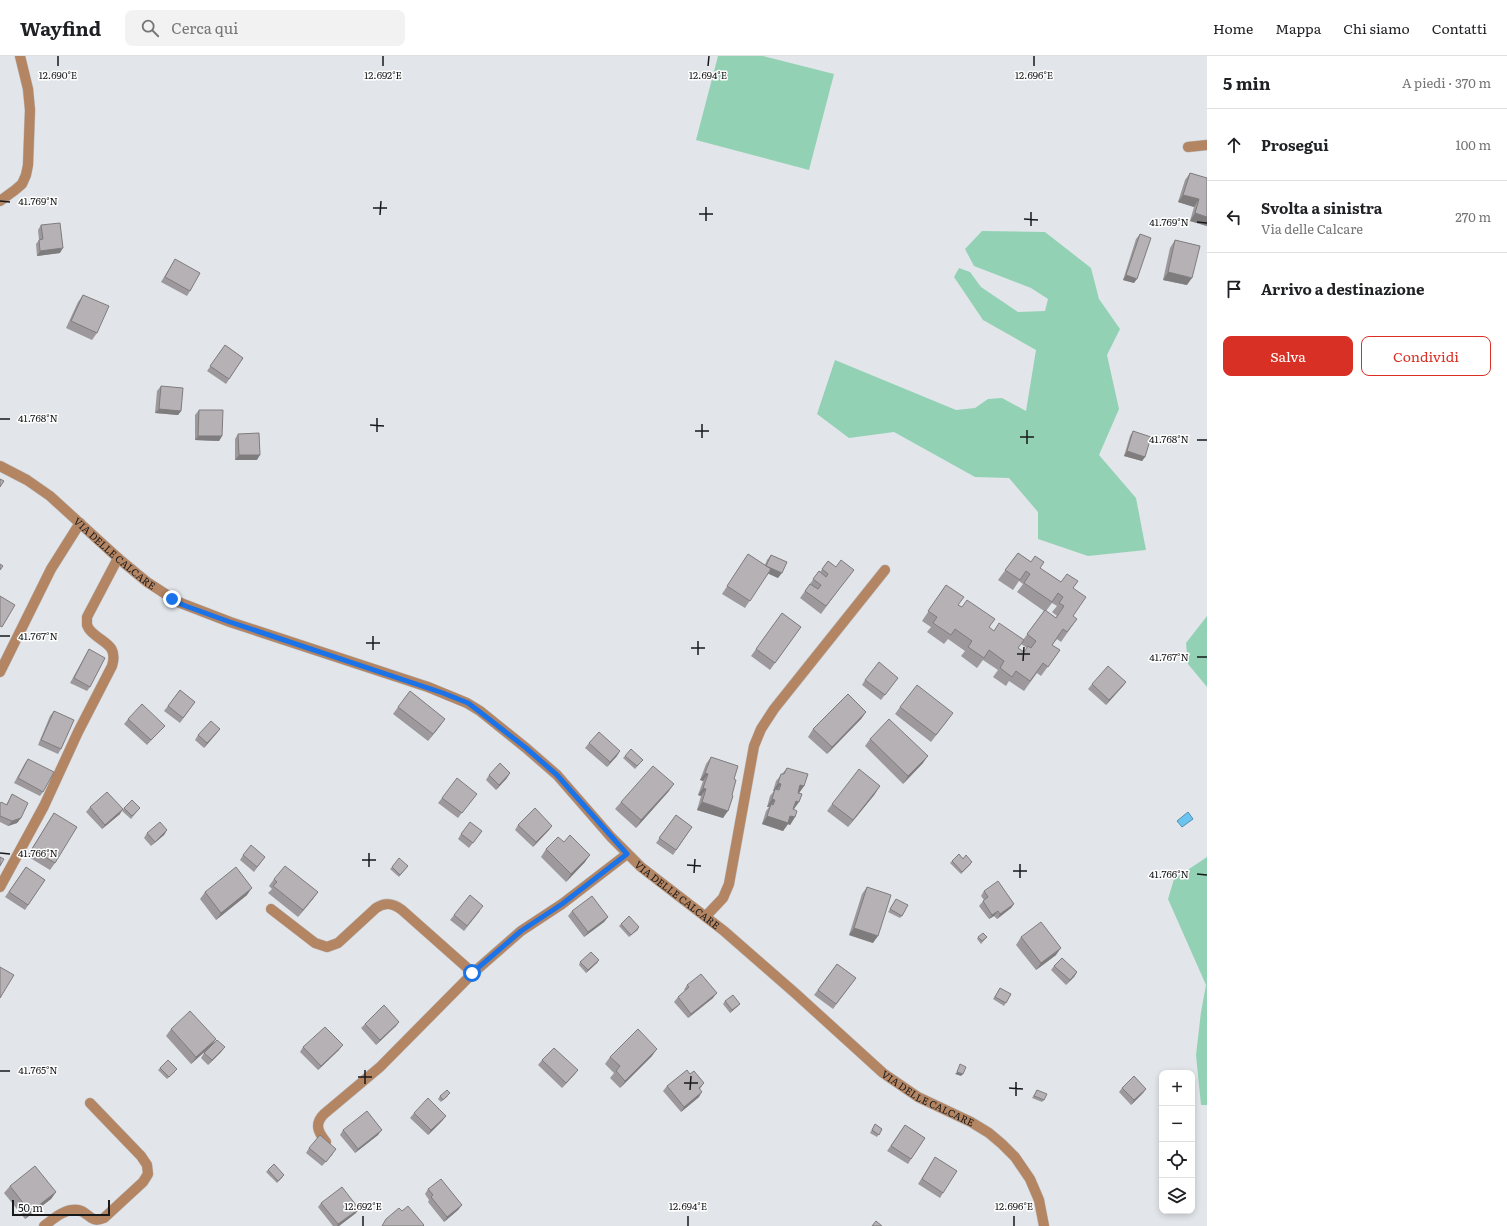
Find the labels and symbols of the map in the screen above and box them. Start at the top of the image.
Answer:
text: 12.690°E [39,67,77,82]
text: 12.692°E [364,67,402,82]
text: 12.694°E [689,67,727,82]
text: 12.696°E [1015,67,1053,82]
text: 41.769°N [18,193,58,208]
text: 41.769°N [1149,214,1189,229]
text: 41.768°N [18,410,58,425]
text: 41.768°N [1149,431,1189,446]
street label: VIA DELLE CALCARE [71,513,159,593]
route end [163,590,181,608]
text: 41.767°N [18,628,58,643]
text: 41.767°N [1149,649,1189,664]
text: 41.766°N [18,845,58,860]
street label: VIA DELLE CALCARE [632,857,723,932]
text: 41.766°N [1149,866,1189,881]
route start [463,964,481,982]
text: 41.765°N [18,1062,58,1077]
street label: VIA DELLE CALCARE [879,1066,977,1130]
scale bar [12,1198,110,1217]
text: 12.692°E [344,1198,382,1213]
text: 12.694°E [669,1198,707,1213]
text: 12.696°E [995,1198,1033,1213]

